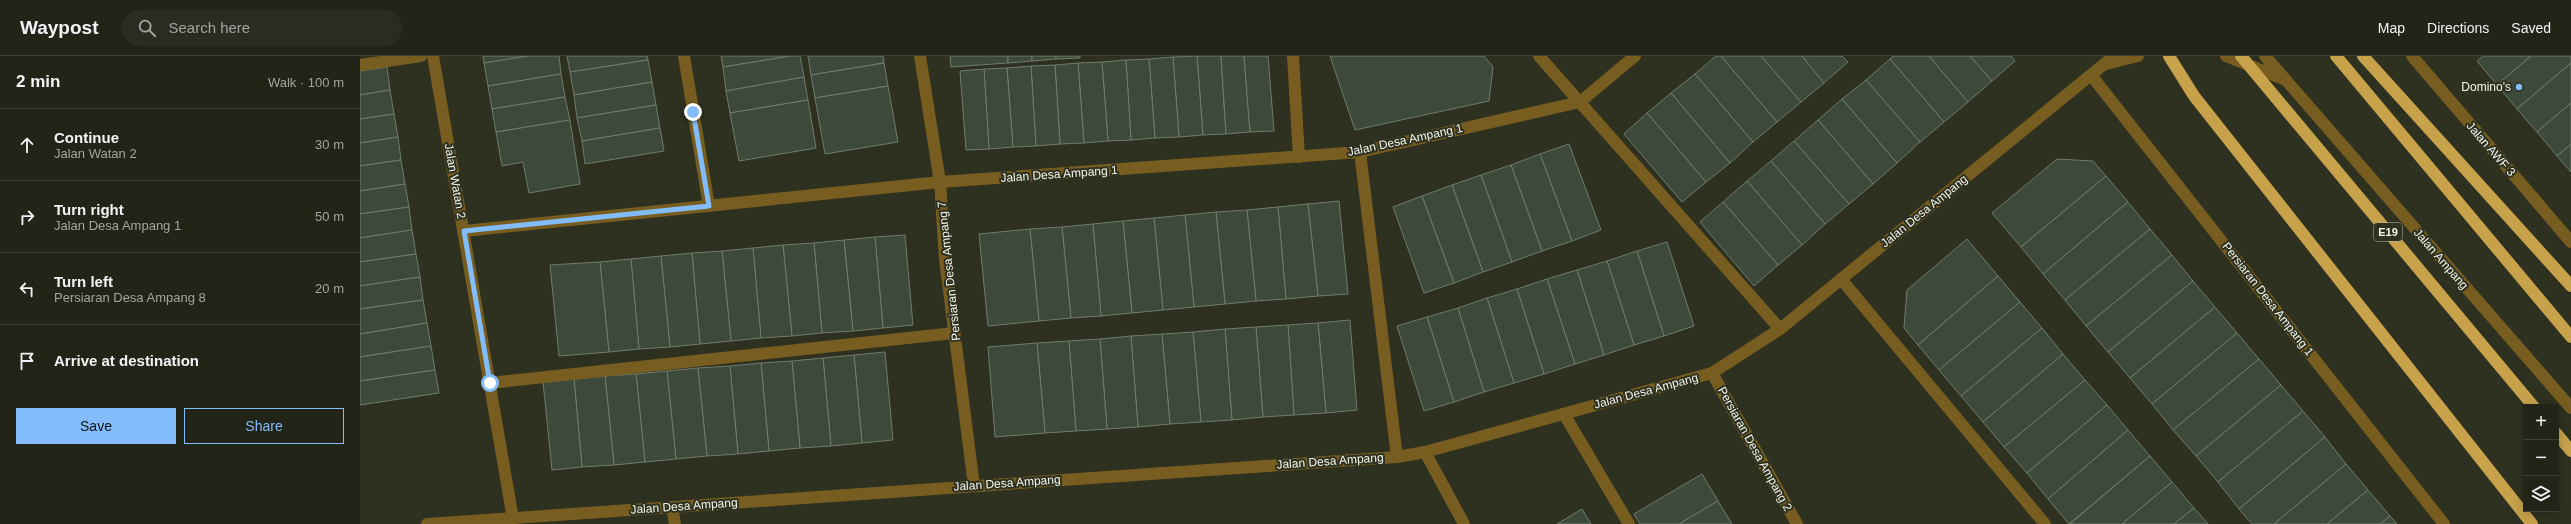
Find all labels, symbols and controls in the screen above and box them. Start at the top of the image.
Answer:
search box [122,10,402,46]
text: Waypost [20,17,98,38]
icon: search [136,17,158,39]
text: Search here [168,19,250,36]
text: Map [2378,20,2405,36]
text: Directions [2427,20,2489,36]
text: Saved [2511,20,2551,36]
text: 2 min [16,72,60,91]
text: Walk · 100 m [268,75,344,90]
place label: Domino's [2461,80,2511,94]
marker: Domino's [2514,82,2524,92]
route end [684,103,702,121]
street label: Jalan AWF 3 [2464,119,2519,179]
street label: Jalan Desa Ampang 1 [1346,121,1464,159]
text: Continue [54,129,119,146]
icon: ahead [16,134,38,156]
text: 30 m [315,137,344,152]
street label: Jalan Watan 2 [441,142,469,220]
text: Jalan Watan 2 [54,146,137,161]
street label: Jalan Desa Ampang 1 [1000,163,1118,185]
street label: Jalan Desa Ampang [1878,172,1970,250]
street label: Persiaran Desa Ampang 7 [935,200,963,341]
text: Turn right [54,201,124,218]
icon: right [16,206,38,228]
text: 50 m [315,209,344,224]
text: Jalan Desa Ampang 1 [54,218,181,233]
road number: E19 [2374,223,2402,241]
street label: Jalan Ampang [2411,226,2471,292]
street label: Persiaran Desa Ampang 1 [2219,239,2317,359]
text: Turn left [54,273,113,290]
icon: left [16,278,38,300]
text: 20 m [315,281,344,296]
text: Persiaran Desa Ampang 8 [54,290,206,305]
icon: arrive [16,350,38,372]
text: Arrive at destination [54,352,199,369]
street label: Jalan Desa Ampang [1592,370,1700,412]
route start [481,374,499,392]
street label: Persiaran Desa Ampang 2 [1715,384,1795,514]
map controls [2523,404,2559,512]
button: + [2523,404,2559,440]
button: Save [16,408,176,444]
button: Share [184,408,344,444]
button: − [2523,440,2559,476]
street label: Jalan Desa Ampang [1276,450,1384,472]
street label: Jalan Desa Ampang [953,472,1061,494]
button: layers [2523,476,2559,512]
street label: Jalan Desa Ampang [630,495,738,517]

